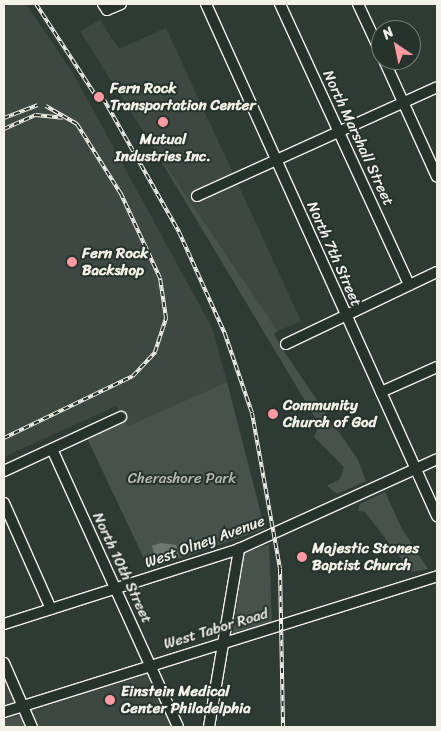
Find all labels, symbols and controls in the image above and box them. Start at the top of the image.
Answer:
north arrow [371,20,421,70]
text: N [377,20,399,46]
street label: North Marshall Street [319,68,397,208]
place label: Fern Rock Transportation Center [110,79,256,114]
marker: Fern Rock Transportation Center [92,90,106,104]
marker: Mutual Industries Inc. [157,116,169,128]
place label: Mutual Industries Inc. [115,130,211,165]
street label: North 7th Street [303,199,365,309]
place label: Fern Rock Backshop [82,244,148,279]
marker: Fern Rock Backshop [66,256,78,268]
place label: Community Church of God [283,396,377,431]
marker: Community Church of God [267,408,279,420]
park label: Cherashore Park [128,470,236,488]
street label: North 10th Street [88,510,156,626]
street label: West Olney Avenue [143,512,267,572]
place label: Majestic Stones Baptist Church [312,539,418,574]
marker: Majestic Stones Baptist Church [296,551,308,563]
street label: West Tabor Road [161,604,271,654]
place label: Einstein Medical Center Philadelphia [121,682,250,717]
marker: Einstein Medical Center Philadelphia [103,693,117,707]

